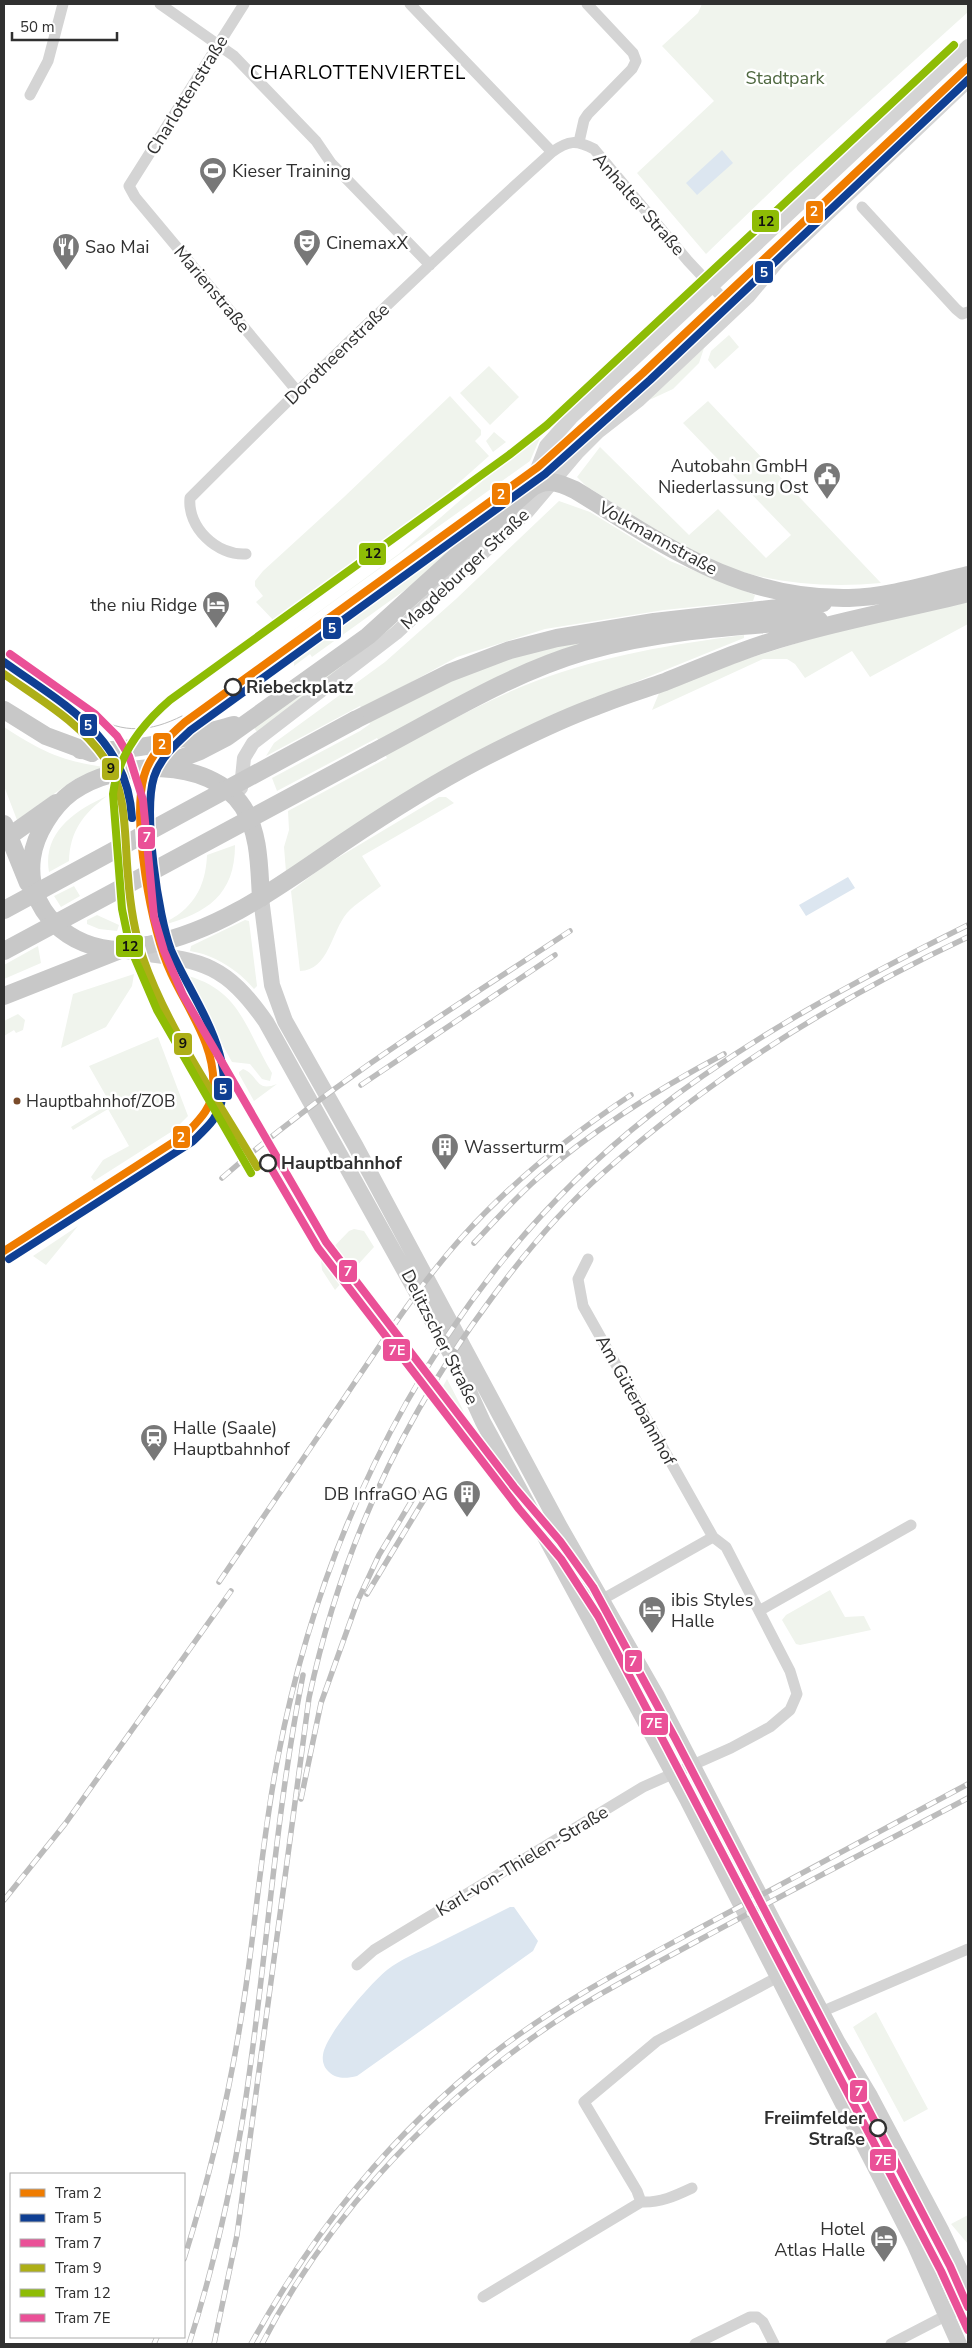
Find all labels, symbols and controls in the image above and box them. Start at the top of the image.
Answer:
scale bar [12,10,118,42]
text: 50 m [20,17,55,37]
street label: Charlottenstraße [141,31,233,159]
district label: CHARLOTTENVIERTEL [250,60,466,86]
park label: Stadtpark [745,66,826,90]
street label: Anhalter Straße [588,147,690,261]
sports icon: Kieser Training [198,156,228,195]
place label: Kieser Training [232,159,351,183]
line badge: 2 [805,200,824,224]
text: 2 [810,202,818,221]
line badge: 12 [751,209,780,233]
text: 12 [758,212,774,231]
theatre icon: CinemaxX [292,228,322,267]
place label: CinemaxX [326,231,408,255]
restaurant icon: Sao Mai [51,232,81,271]
place label: Sao Mai [85,235,149,259]
street label: Marienstraße [168,240,256,338]
line badge: 5 [754,260,774,284]
text: 5 [760,263,768,282]
street label: Dorotheenstraße [279,298,395,410]
place label: Autobahn GmbH Niederlassung Ost [658,454,809,499]
public building icon: Autobahn GmbH Niederlassung Ost [812,461,842,500]
line badge: 2 [491,482,511,506]
text: 2 [497,485,505,504]
street label: Volkmannstraße [593,495,722,581]
street label: Magdeburger Straße [396,503,534,635]
line badge: 12 [358,542,387,566]
text: 12 [365,544,381,563]
hotel icon: the niu Ridge [201,590,231,629]
place label: the niu Ridge [90,593,197,617]
line badge: 5 [322,616,342,640]
text: 5 [328,619,336,638]
place label: Riebeckplatz [246,675,354,699]
marker: Riebeckplatz [224,678,242,696]
line badge: 5 [79,713,98,737]
text: 5 [84,716,92,735]
line badge: 2 [152,732,172,756]
text: 2 [158,735,166,754]
line badge: 9 [101,757,120,781]
text: 9 [107,759,115,778]
line badge: 7 [137,826,156,850]
text: 7 [143,828,151,847]
line badge: 12 [115,934,144,958]
text: 12 [122,937,138,956]
line badge: 9 [173,1032,193,1056]
text: 9 [179,1034,187,1053]
line badge: 5 [213,1077,233,1101]
text: 5 [219,1080,227,1099]
place label: Hauptbahnhof/ZOB [26,1090,176,1113]
marker: Hauptbahnhof/ZOB [12,1096,22,1106]
line badge: 2 [172,1125,191,1149]
text: 2 [177,1128,185,1147]
building icon: Wasserturm [430,1132,460,1171]
place label: Wasserturm [464,1135,564,1159]
place label: Hauptbahnhof [281,1151,402,1175]
marker: Hauptbahnhof [259,1154,277,1172]
line badge: 7 [338,1259,358,1283]
text: 7 [344,1262,352,1281]
street label: Delitzscher Straße [396,1265,484,1409]
street label: Am Güterbahnhof [590,1331,682,1470]
line badge: 7E [382,1338,411,1362]
text: 7E [389,1341,405,1360]
place label: Halle (Saale) Hauptbahnhof [173,1416,291,1461]
station icon: Halle (Saale) Hauptbahnhof [139,1423,169,1462]
building icon: DB InfraGO AG [452,1479,482,1518]
place label: DB InfraGO AG [324,1482,448,1506]
place label: ibis Styles Halle [671,1588,753,1633]
hotel icon: ibis Styles Halle [637,1595,667,1634]
line badge: 7 [624,1649,643,1673]
text: 7 [629,1652,637,1671]
line badge: 7E [640,1712,669,1736]
text: 7E [646,1714,662,1733]
street label: Karl-von-Thielen-Straße [431,1800,613,1922]
line badge: 7 [849,2079,868,2103]
text: 7 [855,2082,863,2101]
place label: Freiimfelder Straße [764,2106,865,2151]
marker: Freiimfelder Straße [869,2119,887,2137]
line badge: 7E [869,2148,897,2172]
text: 7E [875,2151,891,2170]
legend [10,2173,185,2338]
text: Tram 2 [55,2183,102,2203]
text: Tram 5 [55,2208,102,2228]
place label: Hotel Atlas Halle [774,2217,866,2262]
hotel icon: Hotel Atlas Halle [869,2224,899,2263]
text: Tram 7 [55,2233,102,2253]
text: Tram 9 [55,2258,102,2278]
text: Tram 12 [55,2283,111,2303]
text: Tram 7E [55,2308,111,2328]

